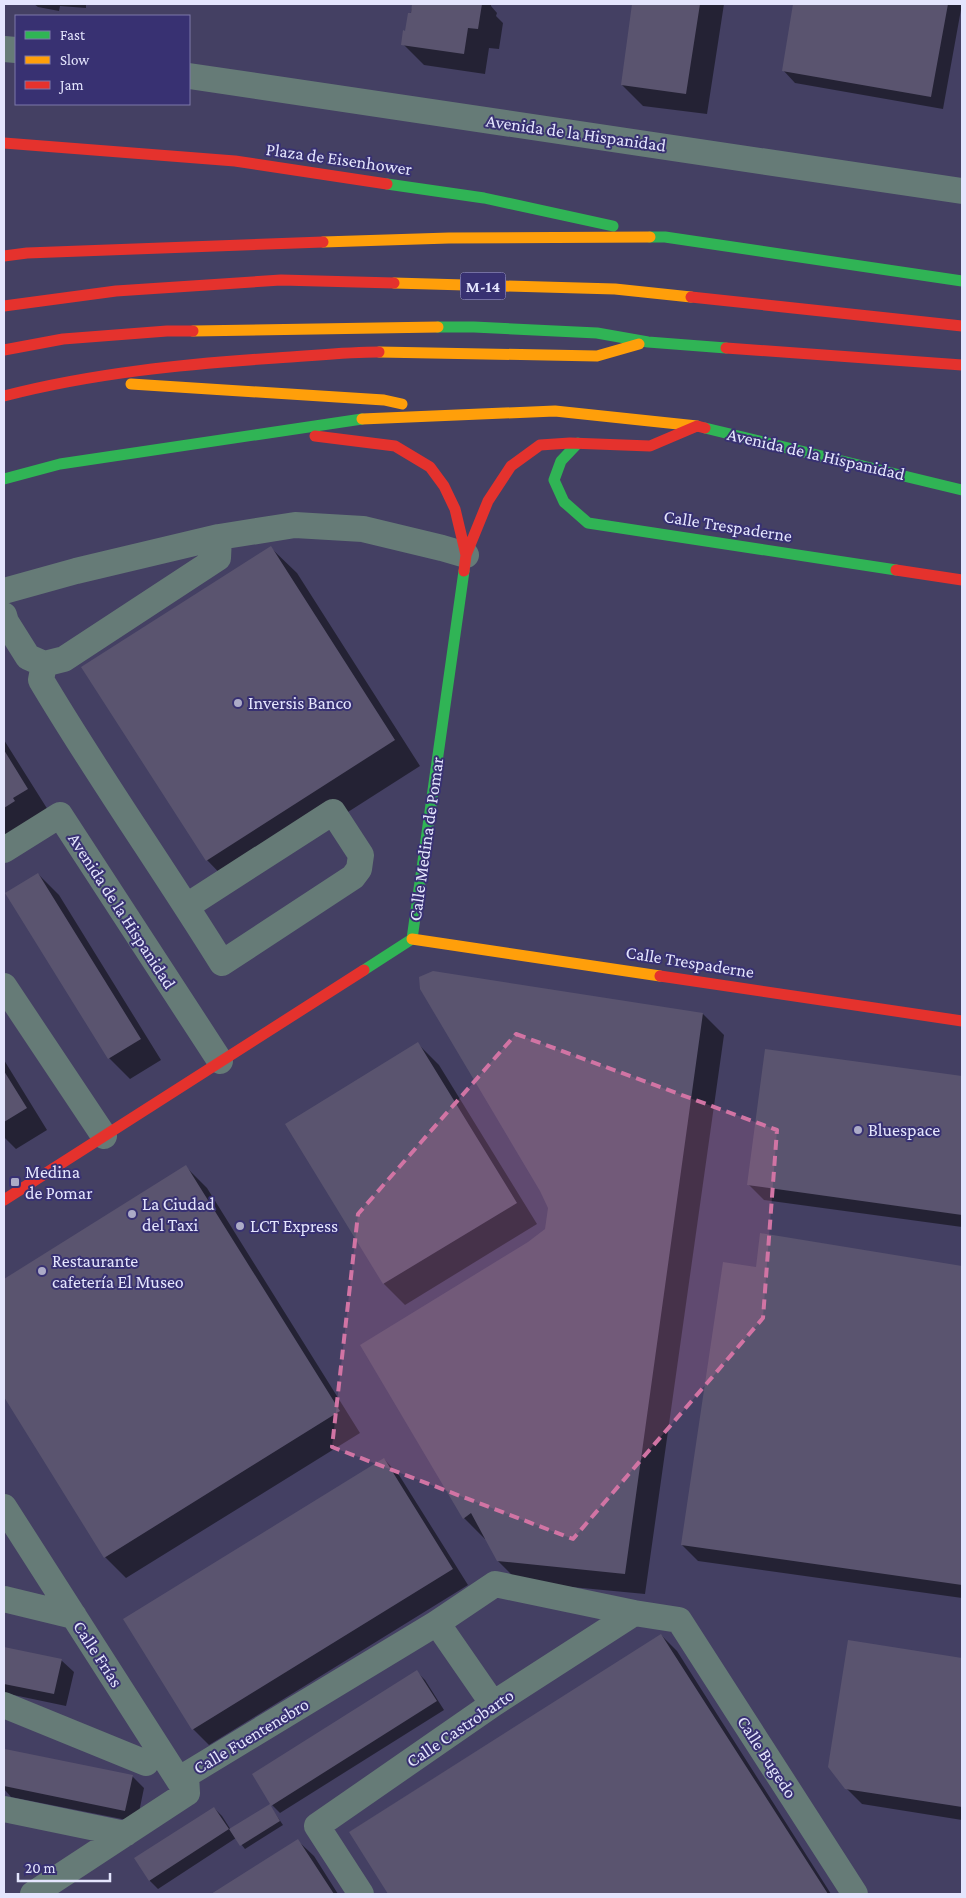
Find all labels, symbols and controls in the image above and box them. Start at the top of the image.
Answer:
legend [15,15,190,105]
text: Fast [60,27,86,43]
text: Slow [60,52,90,68]
text: Jam [58,77,83,94]
street label: Avenida de la Hispanidad [485,110,668,156]
street label: Plaza de Eisenhower [265,139,414,179]
road number: M-14 [460,272,506,300]
street label: Avenida de la Hispanidad [725,424,907,484]
street label: Calle Trespaderne [662,506,794,546]
place label: Inversis Banco [248,693,352,713]
marker: Inversis Banco [232,697,244,709]
street label: Calle Medina de Pomar [405,755,448,922]
street label: Avenida de la Hispanidad [64,829,180,993]
street label: Calle Trespaderne [624,942,756,982]
place label: Bluespace [868,1120,940,1140]
marker: Bluespace [852,1124,864,1136]
place label: Medina de Pomar [25,1162,93,1203]
marker: Medina de Pomar [9,1176,21,1188]
place label: La Ciudad del Taxi [142,1194,215,1235]
marker: La Ciudad del Taxi [126,1208,138,1220]
place label: LCT Express [250,1216,338,1236]
marker: LCT Express [234,1220,246,1232]
place label: Restaurante cafetería El Museo [52,1251,184,1292]
marker: Restaurante cafetería El Museo [36,1265,48,1277]
street label: Calle Frías [69,1617,127,1691]
street label: Calle Castrobarto [403,1685,518,1771]
street label: Calle Fuentenebro [190,1694,312,1778]
street label: Calle Bugedo [733,1712,801,1802]
scale bar [18,1850,110,1882]
text: 20 m [25,1860,56,1876]

